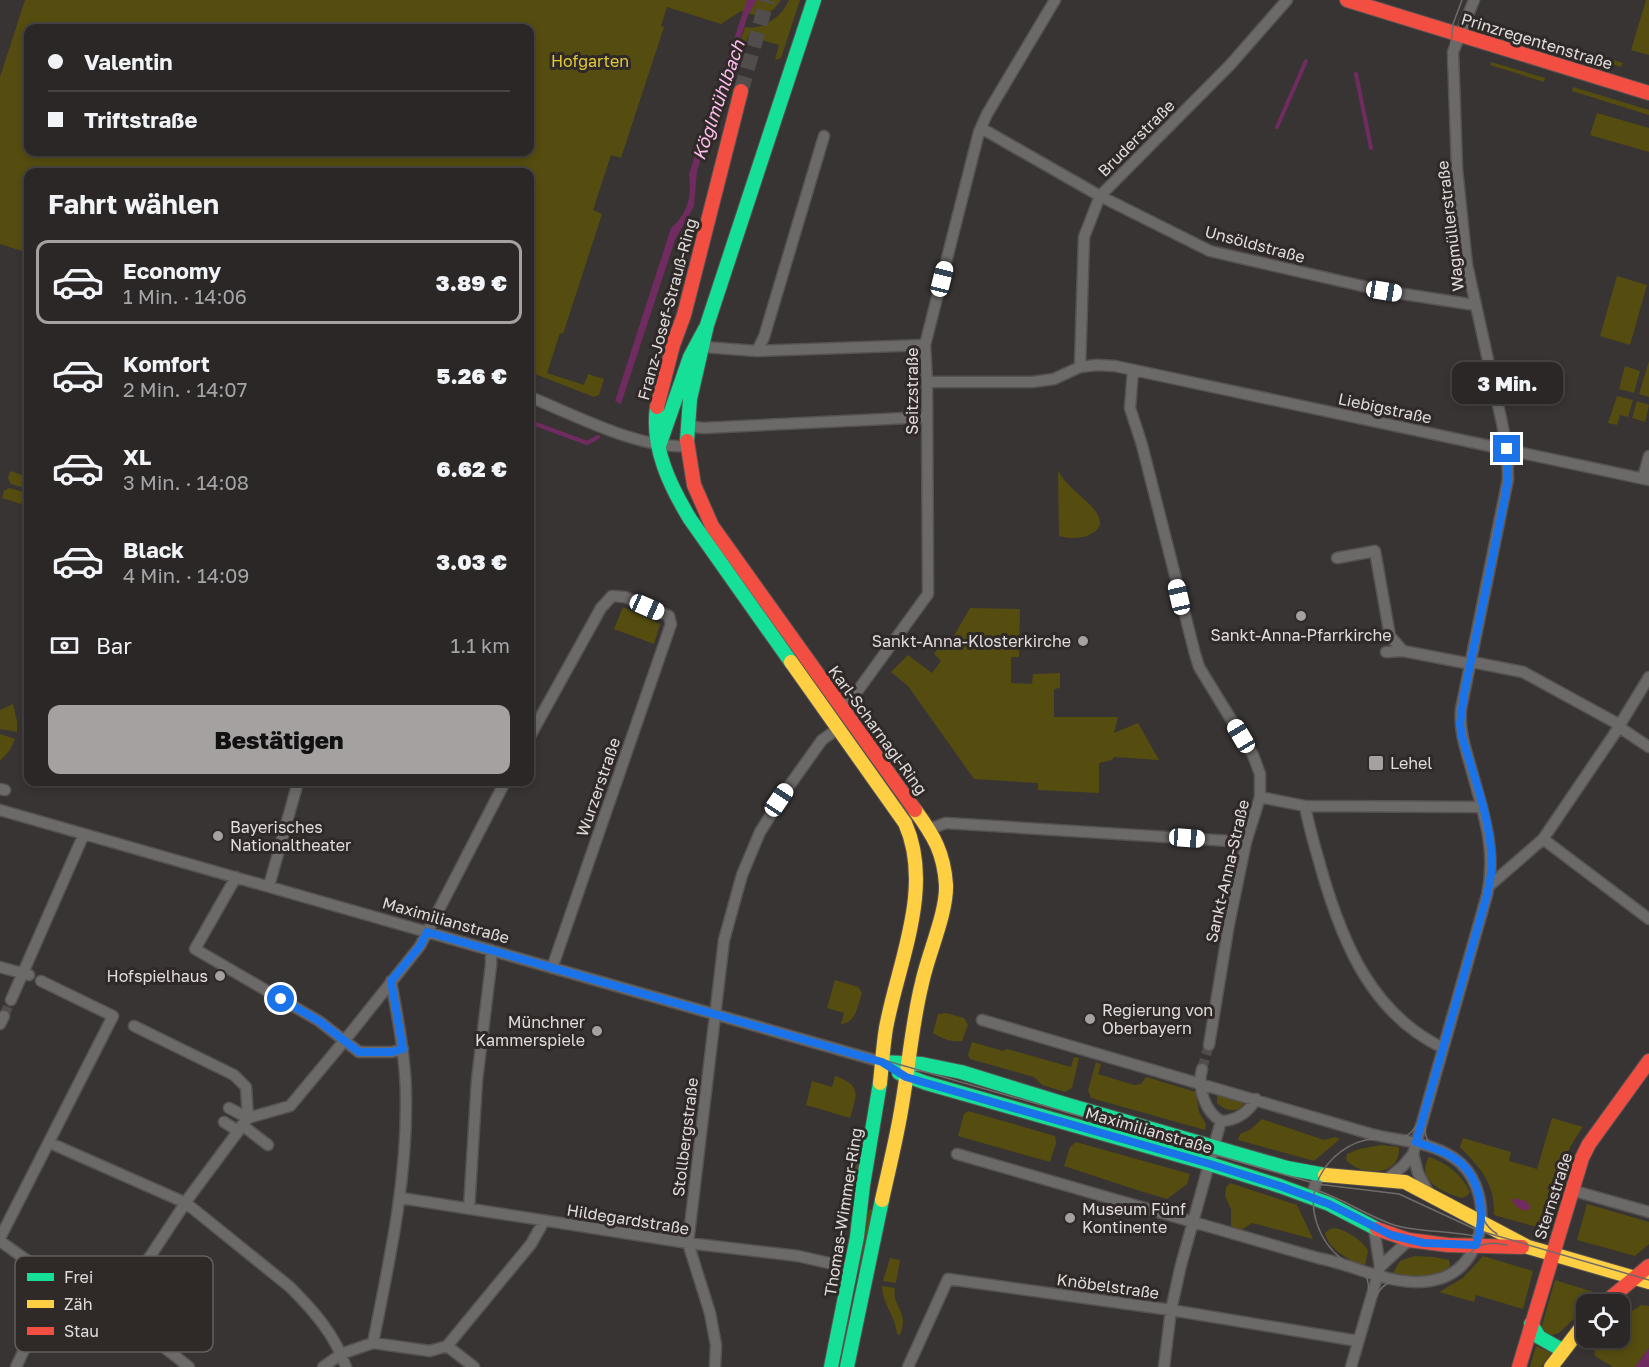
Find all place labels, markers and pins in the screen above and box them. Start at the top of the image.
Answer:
marker: Sankt-Anna-Pfarrkirche [1294,609,1308,623]
place label: Sankt-Anna-Pfarrkirche [1210,625,1392,645]
place label: Sankt-Anna-Klosterkirche [872,631,1071,651]
marker: Sankt-Anna-Klosterkirche [1076,634,1090,648]
place label: Lehel [1390,753,1432,773]
marker: Lehel [1367,754,1385,772]
place label: Bayerisches Nationaltheater [230,817,351,855]
marker: Bayerisches Nationaltheater [211,829,225,843]
place label: Hofspielhaus [107,966,208,986]
marker: Hofspielhaus [213,969,227,983]
place label: Regierung von Oberbayern [1102,1000,1213,1038]
place label: Münchner Kammerspiele [475,1012,585,1050]
marker: Regierung von Oberbayern [1083,1012,1097,1026]
marker: Münchner Kammerspiele [590,1024,604,1038]
place label: Museum Fünf Kontinente [1082,1199,1186,1237]
marker: Museum Fünf Kontinente [1063,1211,1077,1225]

